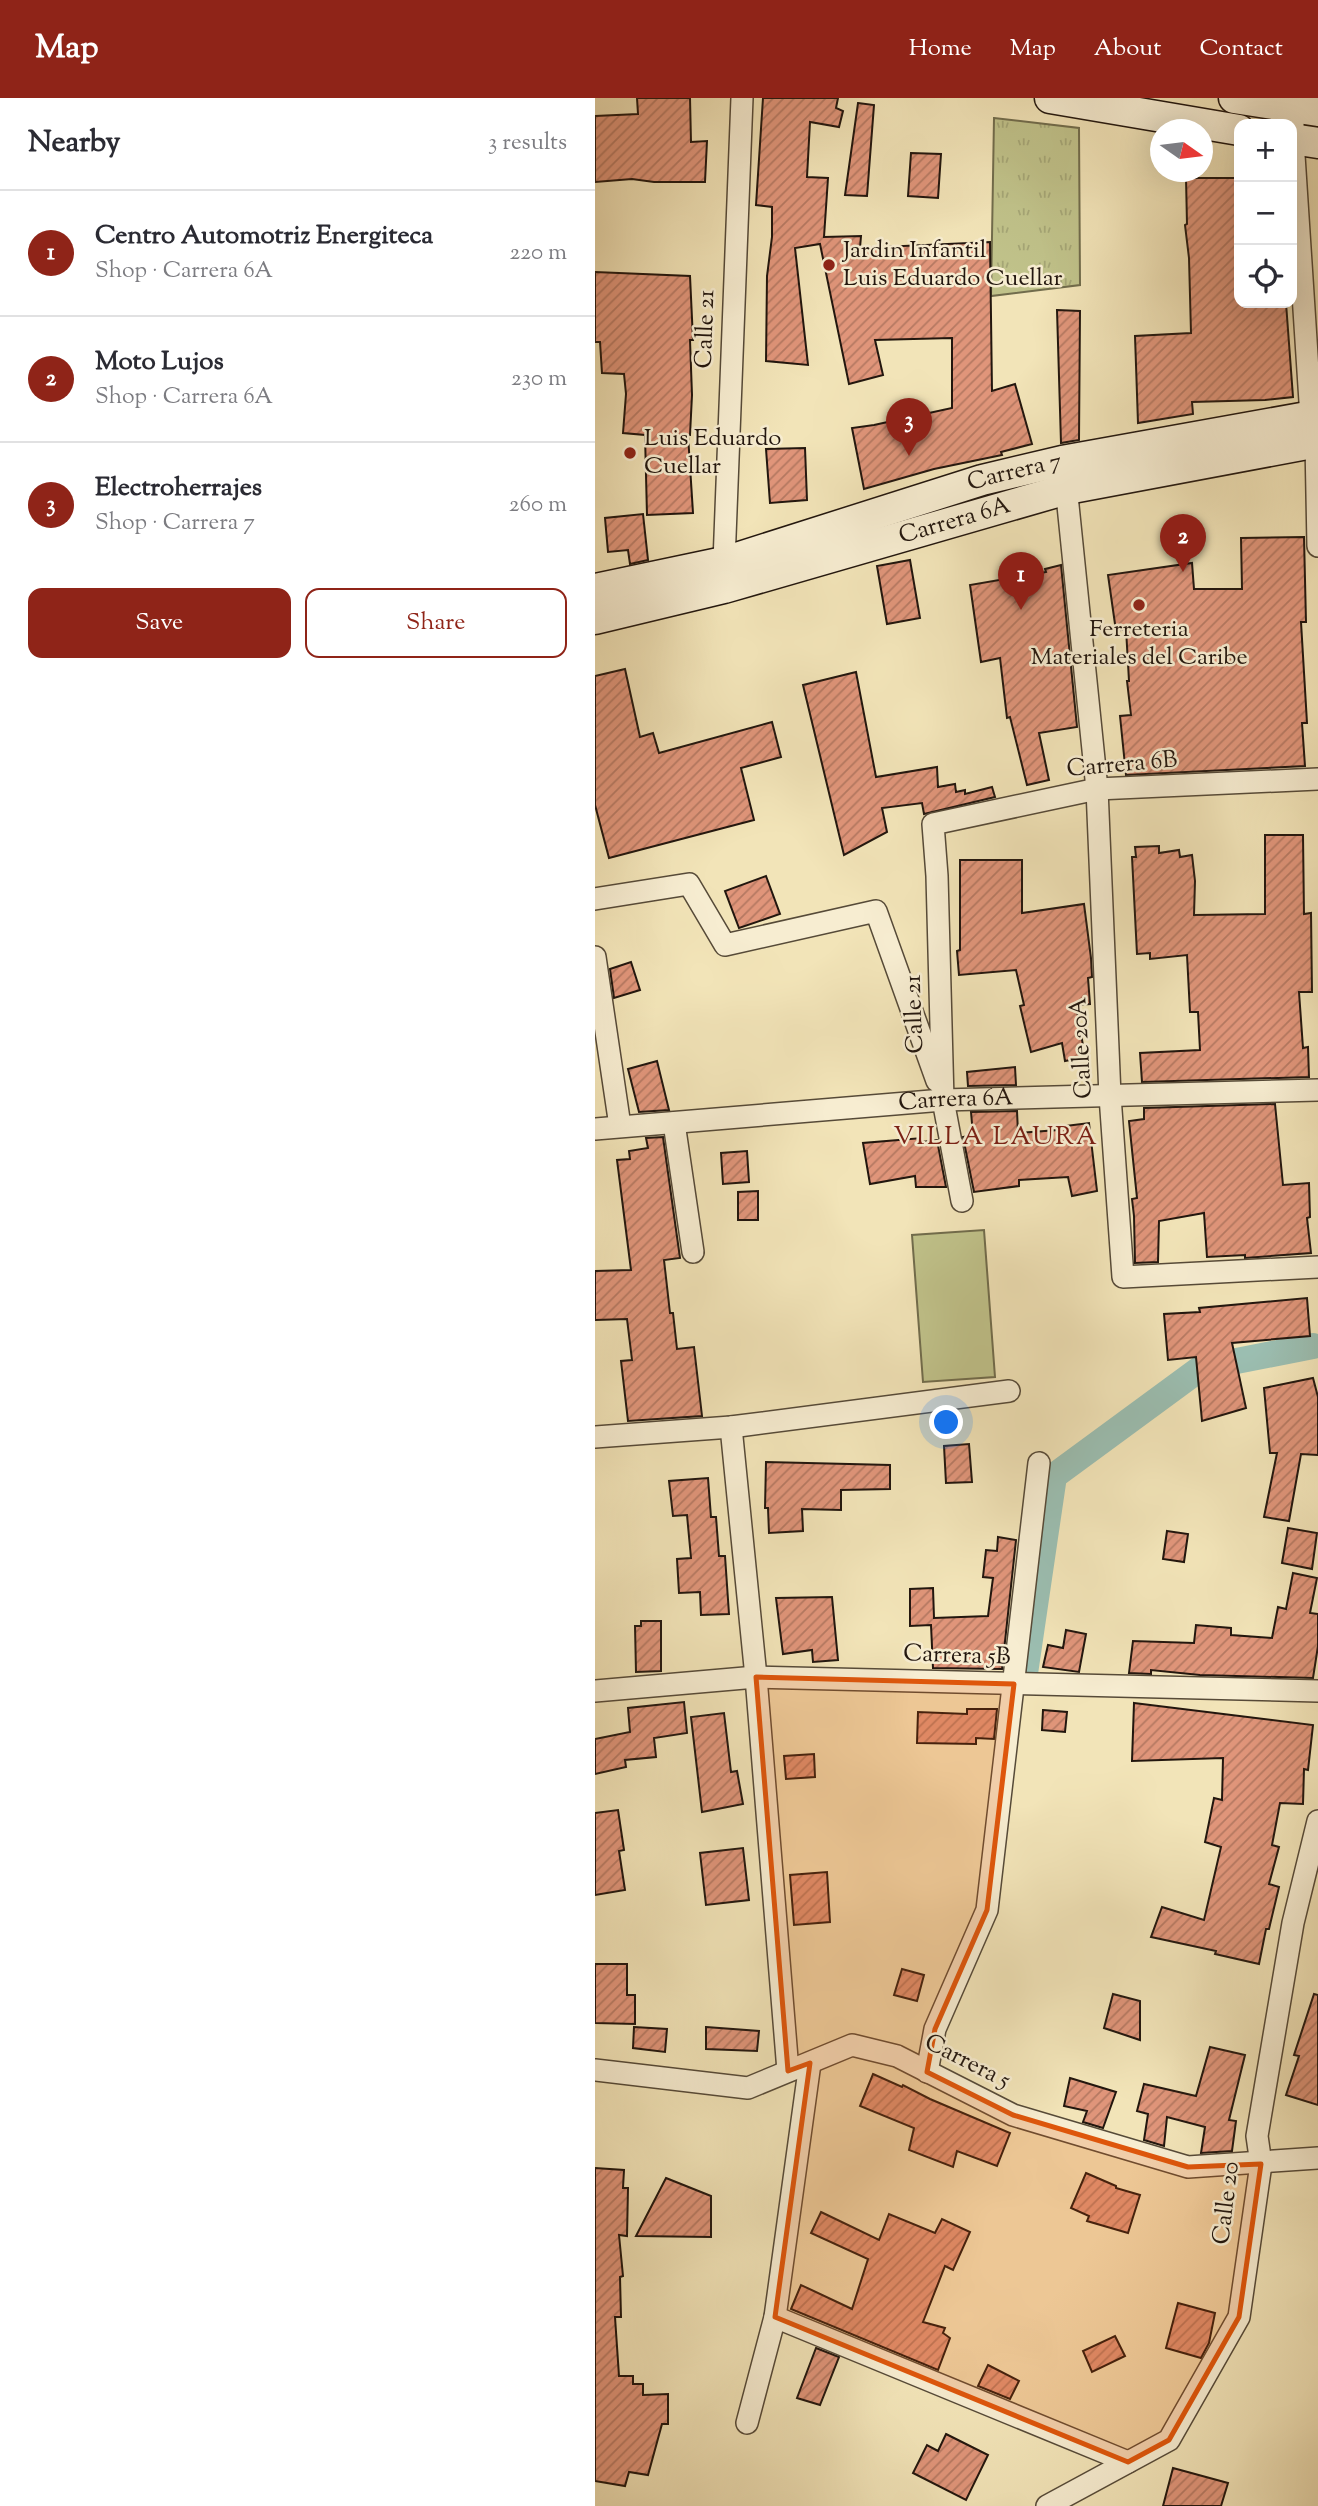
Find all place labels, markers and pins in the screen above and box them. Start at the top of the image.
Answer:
place label: Jardin Infantil Luis Eduardo Cuellar [841,234,1063,296]
marker: Jardin Infantil Luis Eduardo Cuellar [821,257,837,273]
pin: 3 [886,398,932,456]
place label: Luis Eduardo Cuellar [644,422,781,484]
marker: Luis Eduardo Cuellar [622,445,638,461]
pin: 2 [1160,514,1206,572]
pin: 1 [998,552,1044,610]
marker: Ferreteria Materiales del Caribe [1131,597,1147,613]
place label: Ferreteria Materiales del Caribe [1030,613,1248,675]

